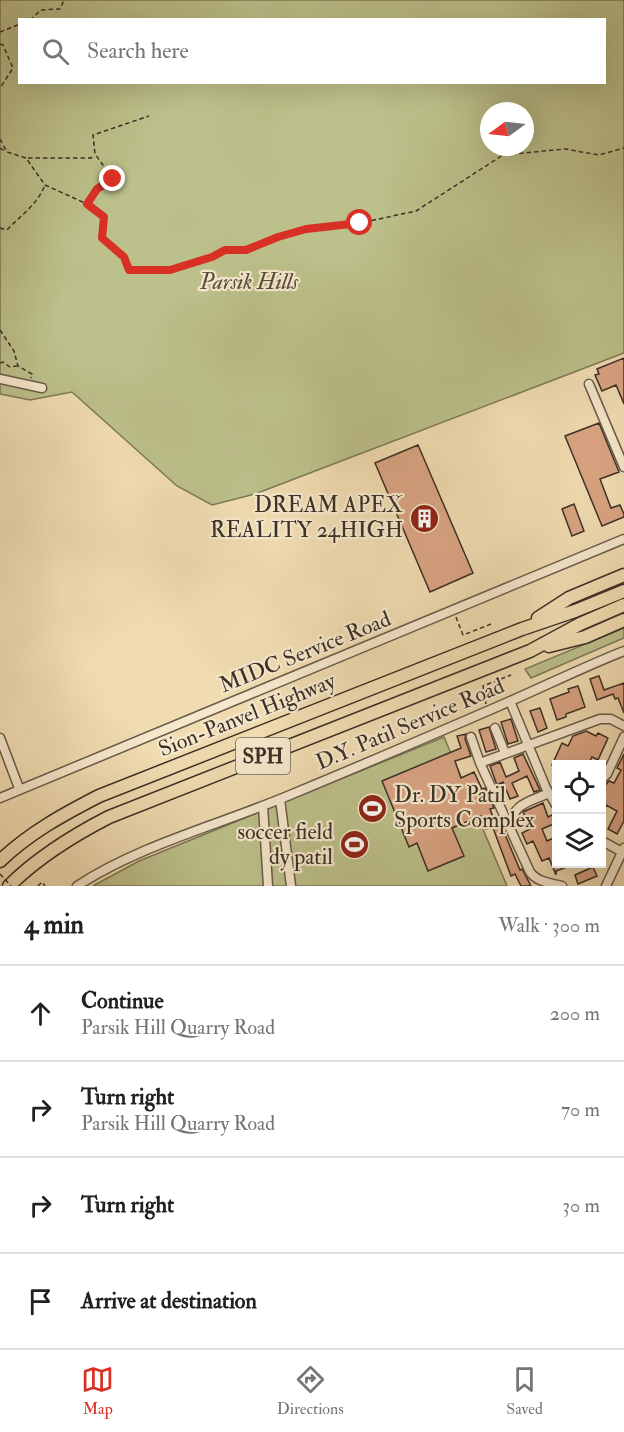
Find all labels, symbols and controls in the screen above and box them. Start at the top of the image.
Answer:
search box [18,18,606,84]
icon: search [39,35,72,68]
text: Search here [87,37,189,65]
north arrow [480,102,534,156]
route end [99,165,125,191]
route start [346,209,372,235]
park label: Parsik Hills [199,268,299,296]
place label: DREAM APEX REALITY 24HIGH [210,491,403,544]
building icon: DREAM APEX REALITY 24HIGH [408,502,440,534]
street label: MIDC Service Road [215,605,395,699]
street label: Sion-Panvel Highway [154,667,340,763]
street label: D.Y. Patil Service Road [311,672,509,776]
road number: SPH [236,738,290,774]
map controls [552,760,606,868]
button: locate [552,760,606,814]
place label: Dr. DY Patil Sports Complex [394,781,535,835]
sports icon: Dr. DY Patil Sports Complex [357,792,389,824]
button: layers [552,814,606,868]
place label: soccer field dy patil [237,818,333,872]
sports icon: soccer field dy patil [338,829,370,861]
text: 4 min [24,909,84,941]
text: Walk · 300 m [498,913,600,938]
text: Continue [81,987,164,1015]
icon: ahead [24,997,57,1030]
text: 200 m [550,1001,600,1026]
text: Parsik Hill Quarry Road [81,1015,275,1040]
text: Turn right [81,1083,174,1111]
icon: right [24,1093,57,1126]
text: 70 m [561,1097,600,1122]
text: Parsik Hill Quarry Road [81,1111,275,1136]
icon: right [24,1189,57,1222]
text: Turn right [81,1191,174,1219]
text: 30 m [562,1193,600,1218]
icon: arrive [24,1285,57,1318]
text: Arrive at destination [81,1287,257,1315]
tab: Map [81,1363,114,1419]
tab: Directions [277,1363,344,1419]
tab: Saved [506,1363,543,1419]

